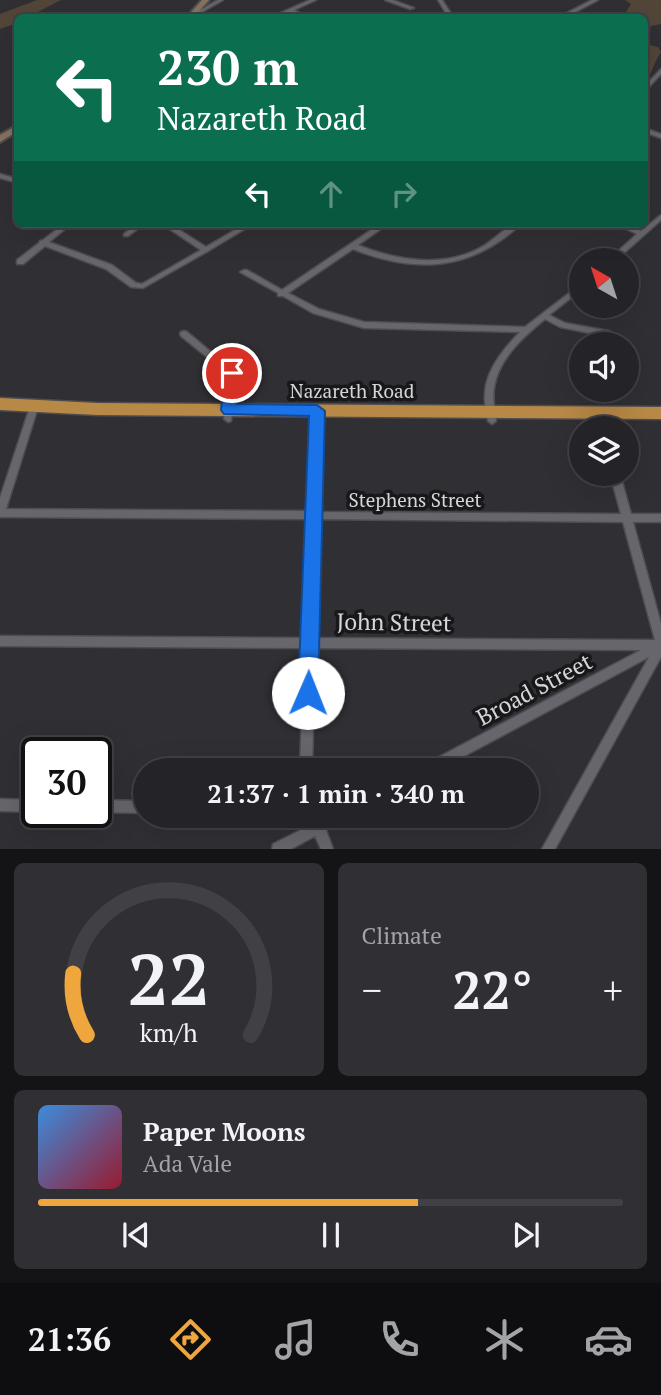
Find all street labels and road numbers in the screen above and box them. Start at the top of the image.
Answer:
street label: Nazareth Road [290,378,415,403]
street label: Stephens Street [348,487,482,512]
street label: John Street [336,606,452,639]
street label: Broad Street [471,645,598,733]

